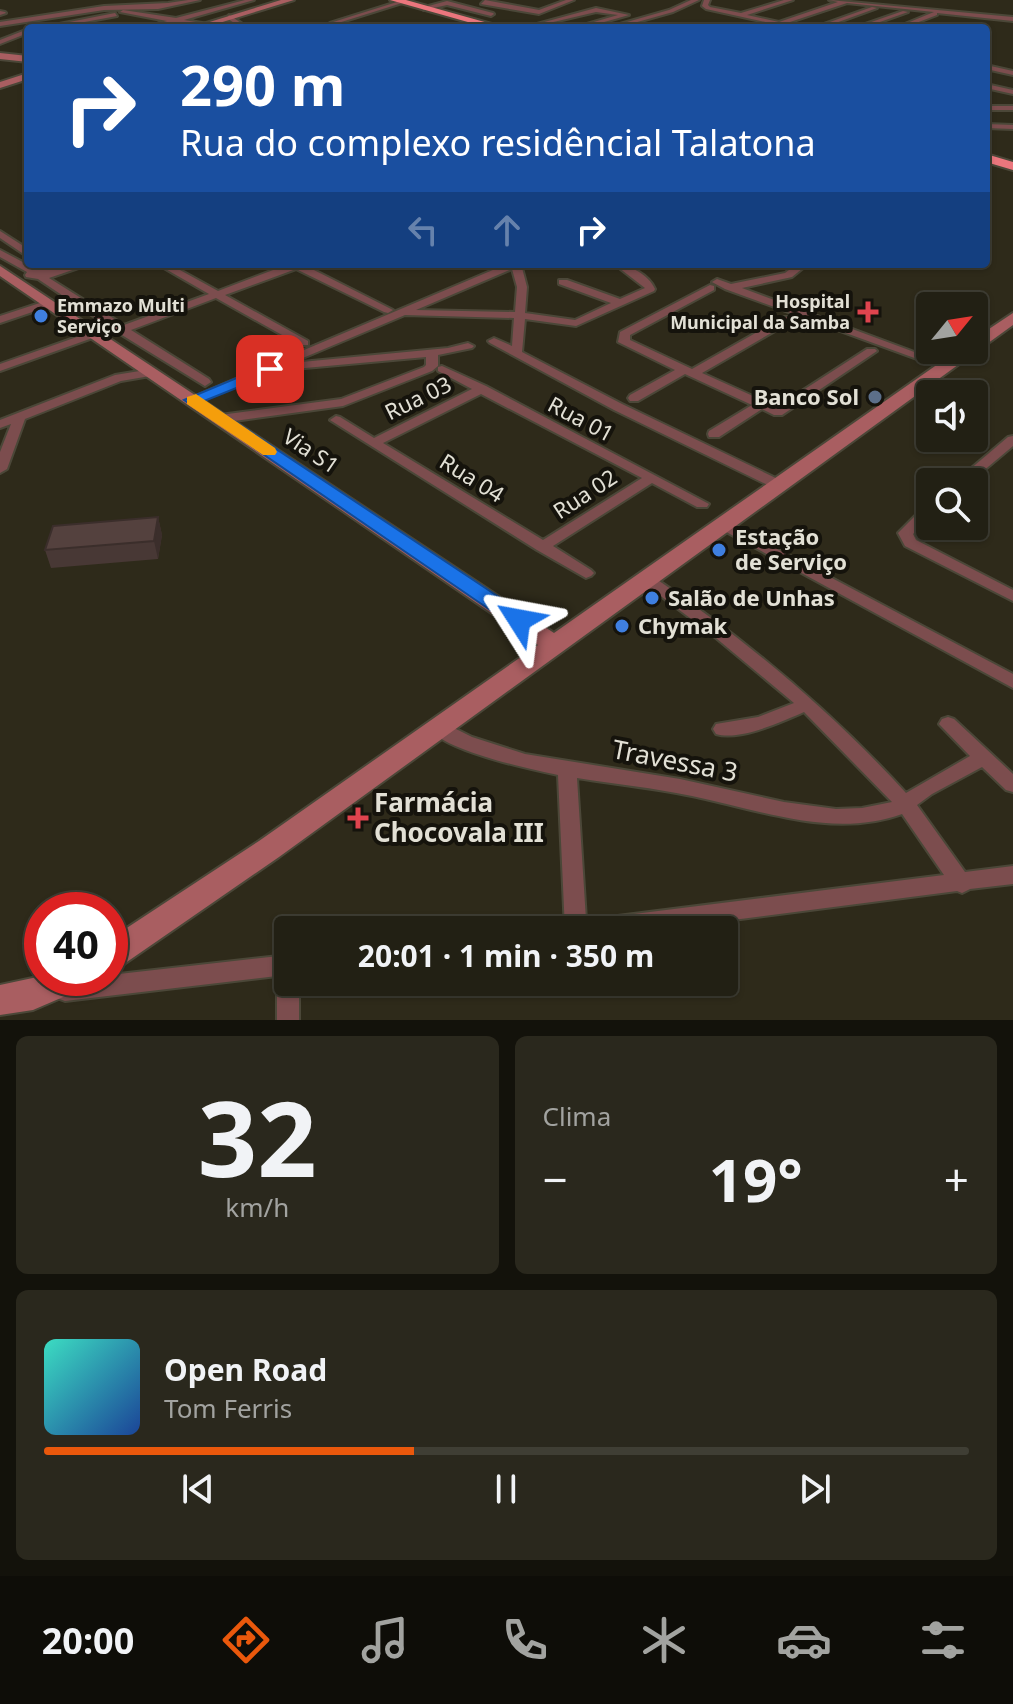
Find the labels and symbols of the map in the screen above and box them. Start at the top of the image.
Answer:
place label: Hospital Municipal da Samba [670,289,850,334]
north arrow [916,292,988,364]
place label: Emmazo Multi Serviço [57,293,185,338]
marker: Hospital Municipal da Samba [857,301,879,323]
marker: Emmazo Multi Serviço [32,307,50,325]
pin [236,335,304,403]
street label: Rua 03 [379,368,456,426]
place label: Banco Sol [754,381,859,411]
street label: Rua 01 [543,388,620,448]
marker: Banco Sol [866,388,884,406]
street label: Via S1 [278,421,345,480]
street label: Rua 04 [435,446,511,509]
street label: Rua 02 [547,461,622,525]
place label: Estação de Serviço [735,521,847,576]
marker: Estação de Serviço [710,541,728,559]
position arrow [477,578,561,662]
place label: Salão de Unhas [668,582,835,612]
marker: Salão de Unhas [643,589,661,607]
place label: Chymak [638,610,728,640]
marker: Chymak [613,617,631,635]
street label: Travessa 3 [609,730,741,790]
place label: Farmácia Chocovala III [374,784,544,850]
marker: Farmácia Chocovala III [349,809,367,827]
speed limit sign: 40 [24,892,128,996]

